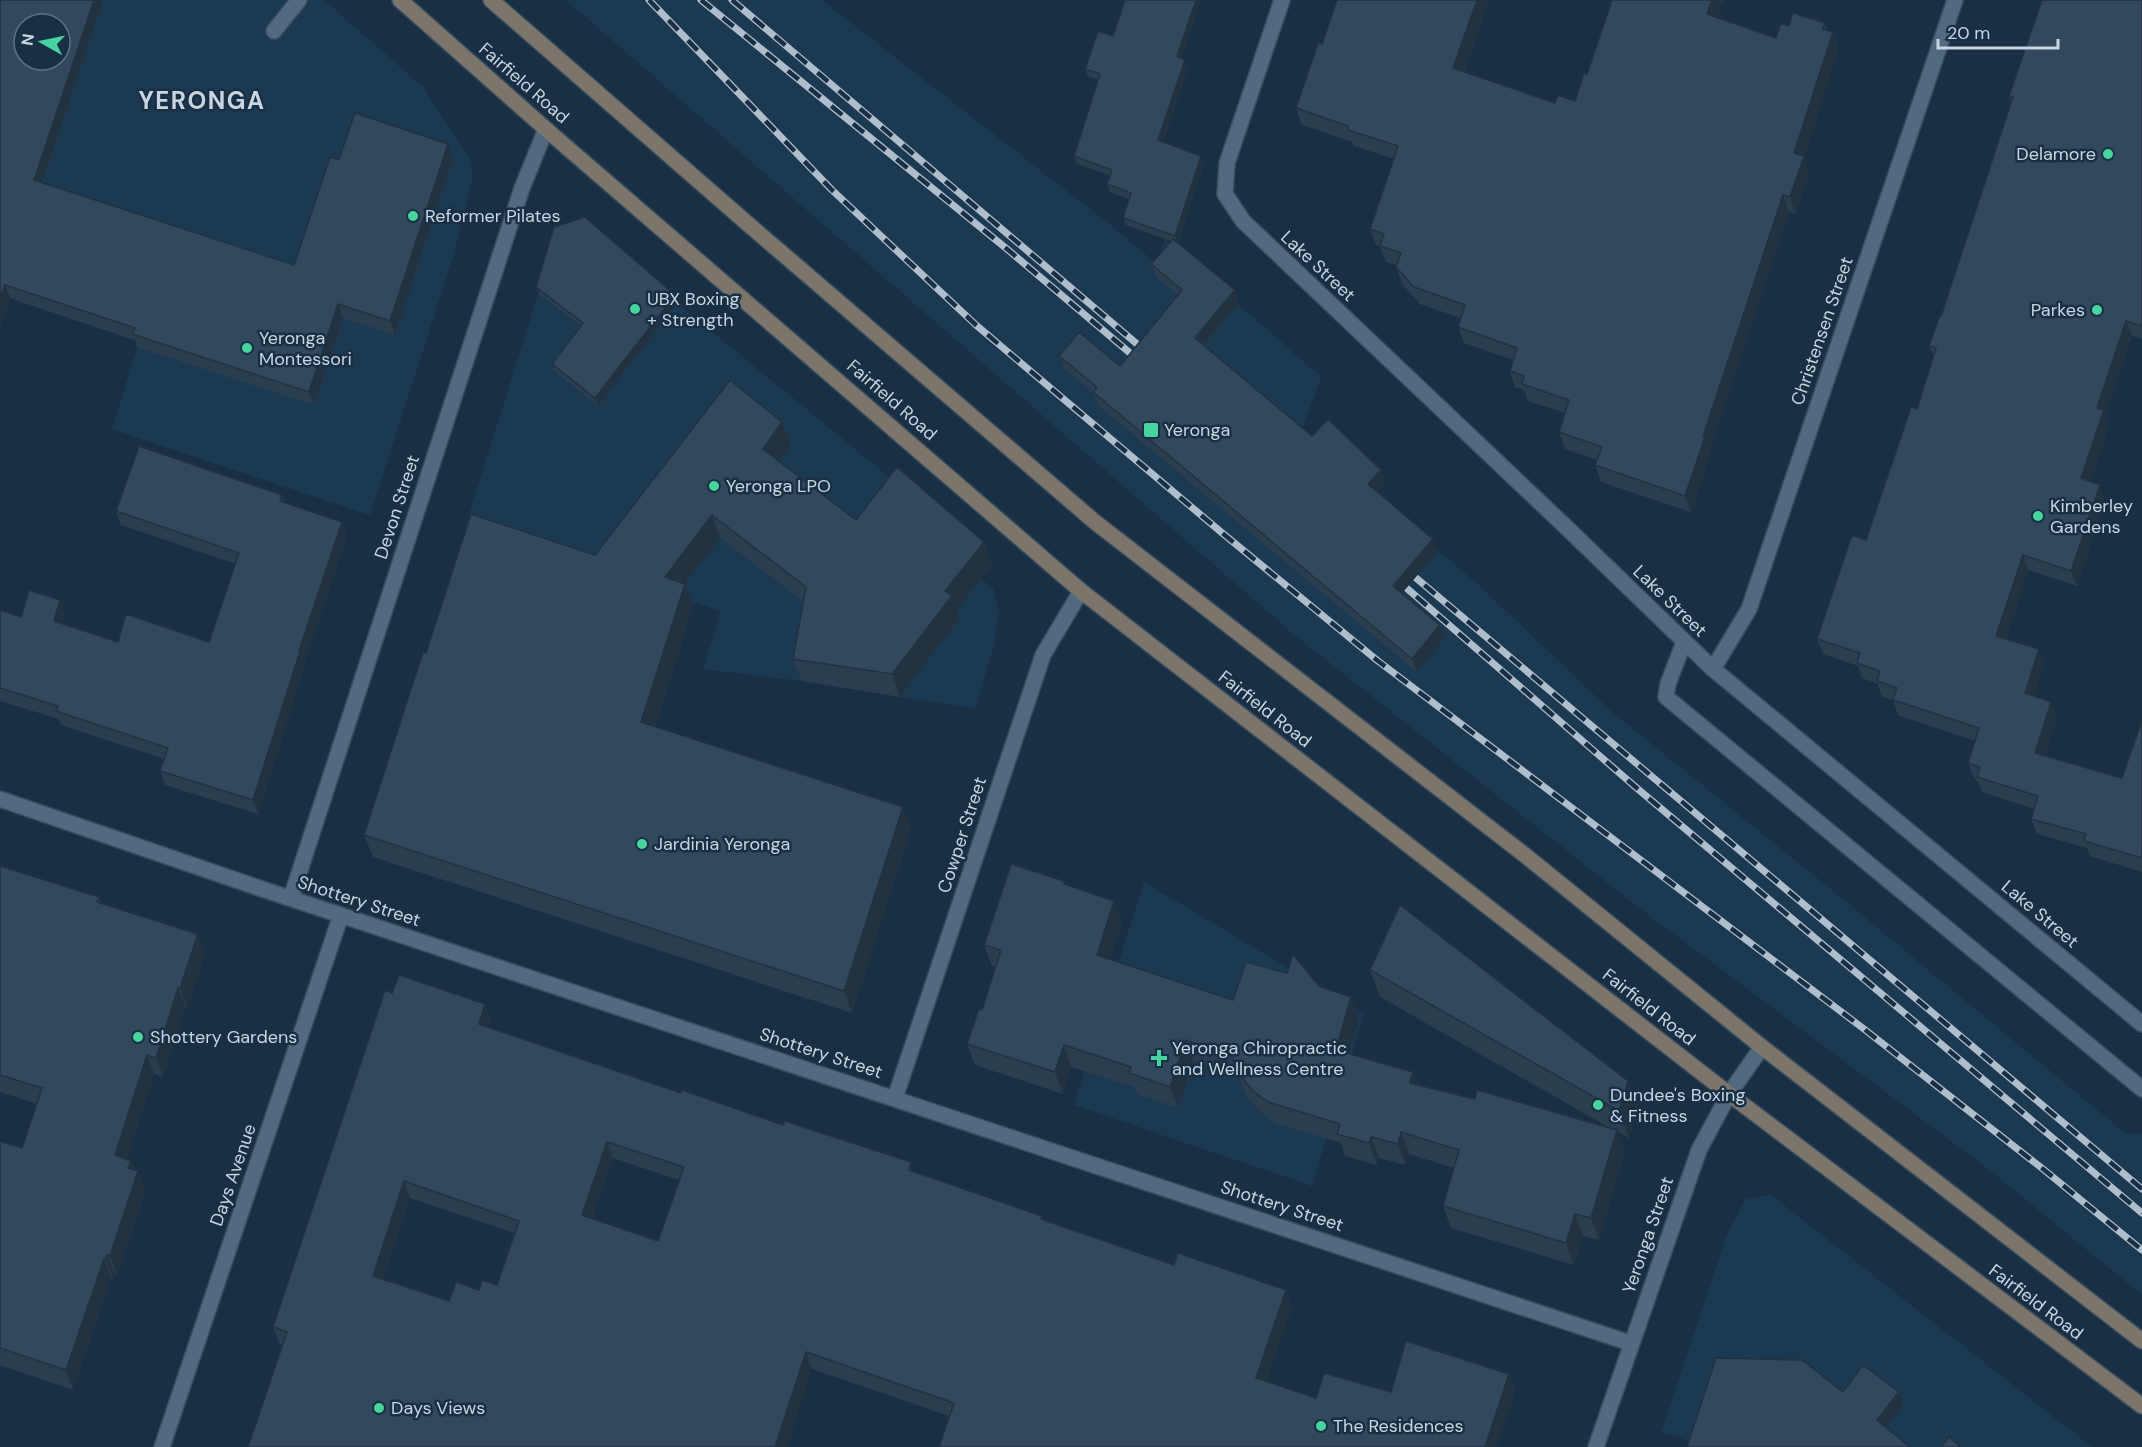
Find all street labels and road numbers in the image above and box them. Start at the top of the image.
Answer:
street label: Fairfield Road [474,37,574,129]
street label: Lake Street [1276,225,1360,307]
street label: Christensen Street [1785,254,1859,408]
street label: Fairfield Road [842,354,942,446]
street label: Devon Street [369,452,425,562]
street label: Lake Street [1628,560,1712,642]
street label: Fairfield Road [1213,665,1317,753]
street label: Cowper Street [932,774,992,896]
street label: Shottery Street [295,870,423,932]
street label: Lake Street [1996,875,2084,953]
street label: Fairfield Road [1597,963,1701,1051]
street label: Shottery Street [757,1022,885,1084]
street label: Days Avenue [204,1121,262,1229]
street label: Yeronga Street [1617,1173,1679,1297]
street label: Shottery Street [1218,1175,1346,1237]
street label: Fairfield Road [1984,1259,2088,1345]

